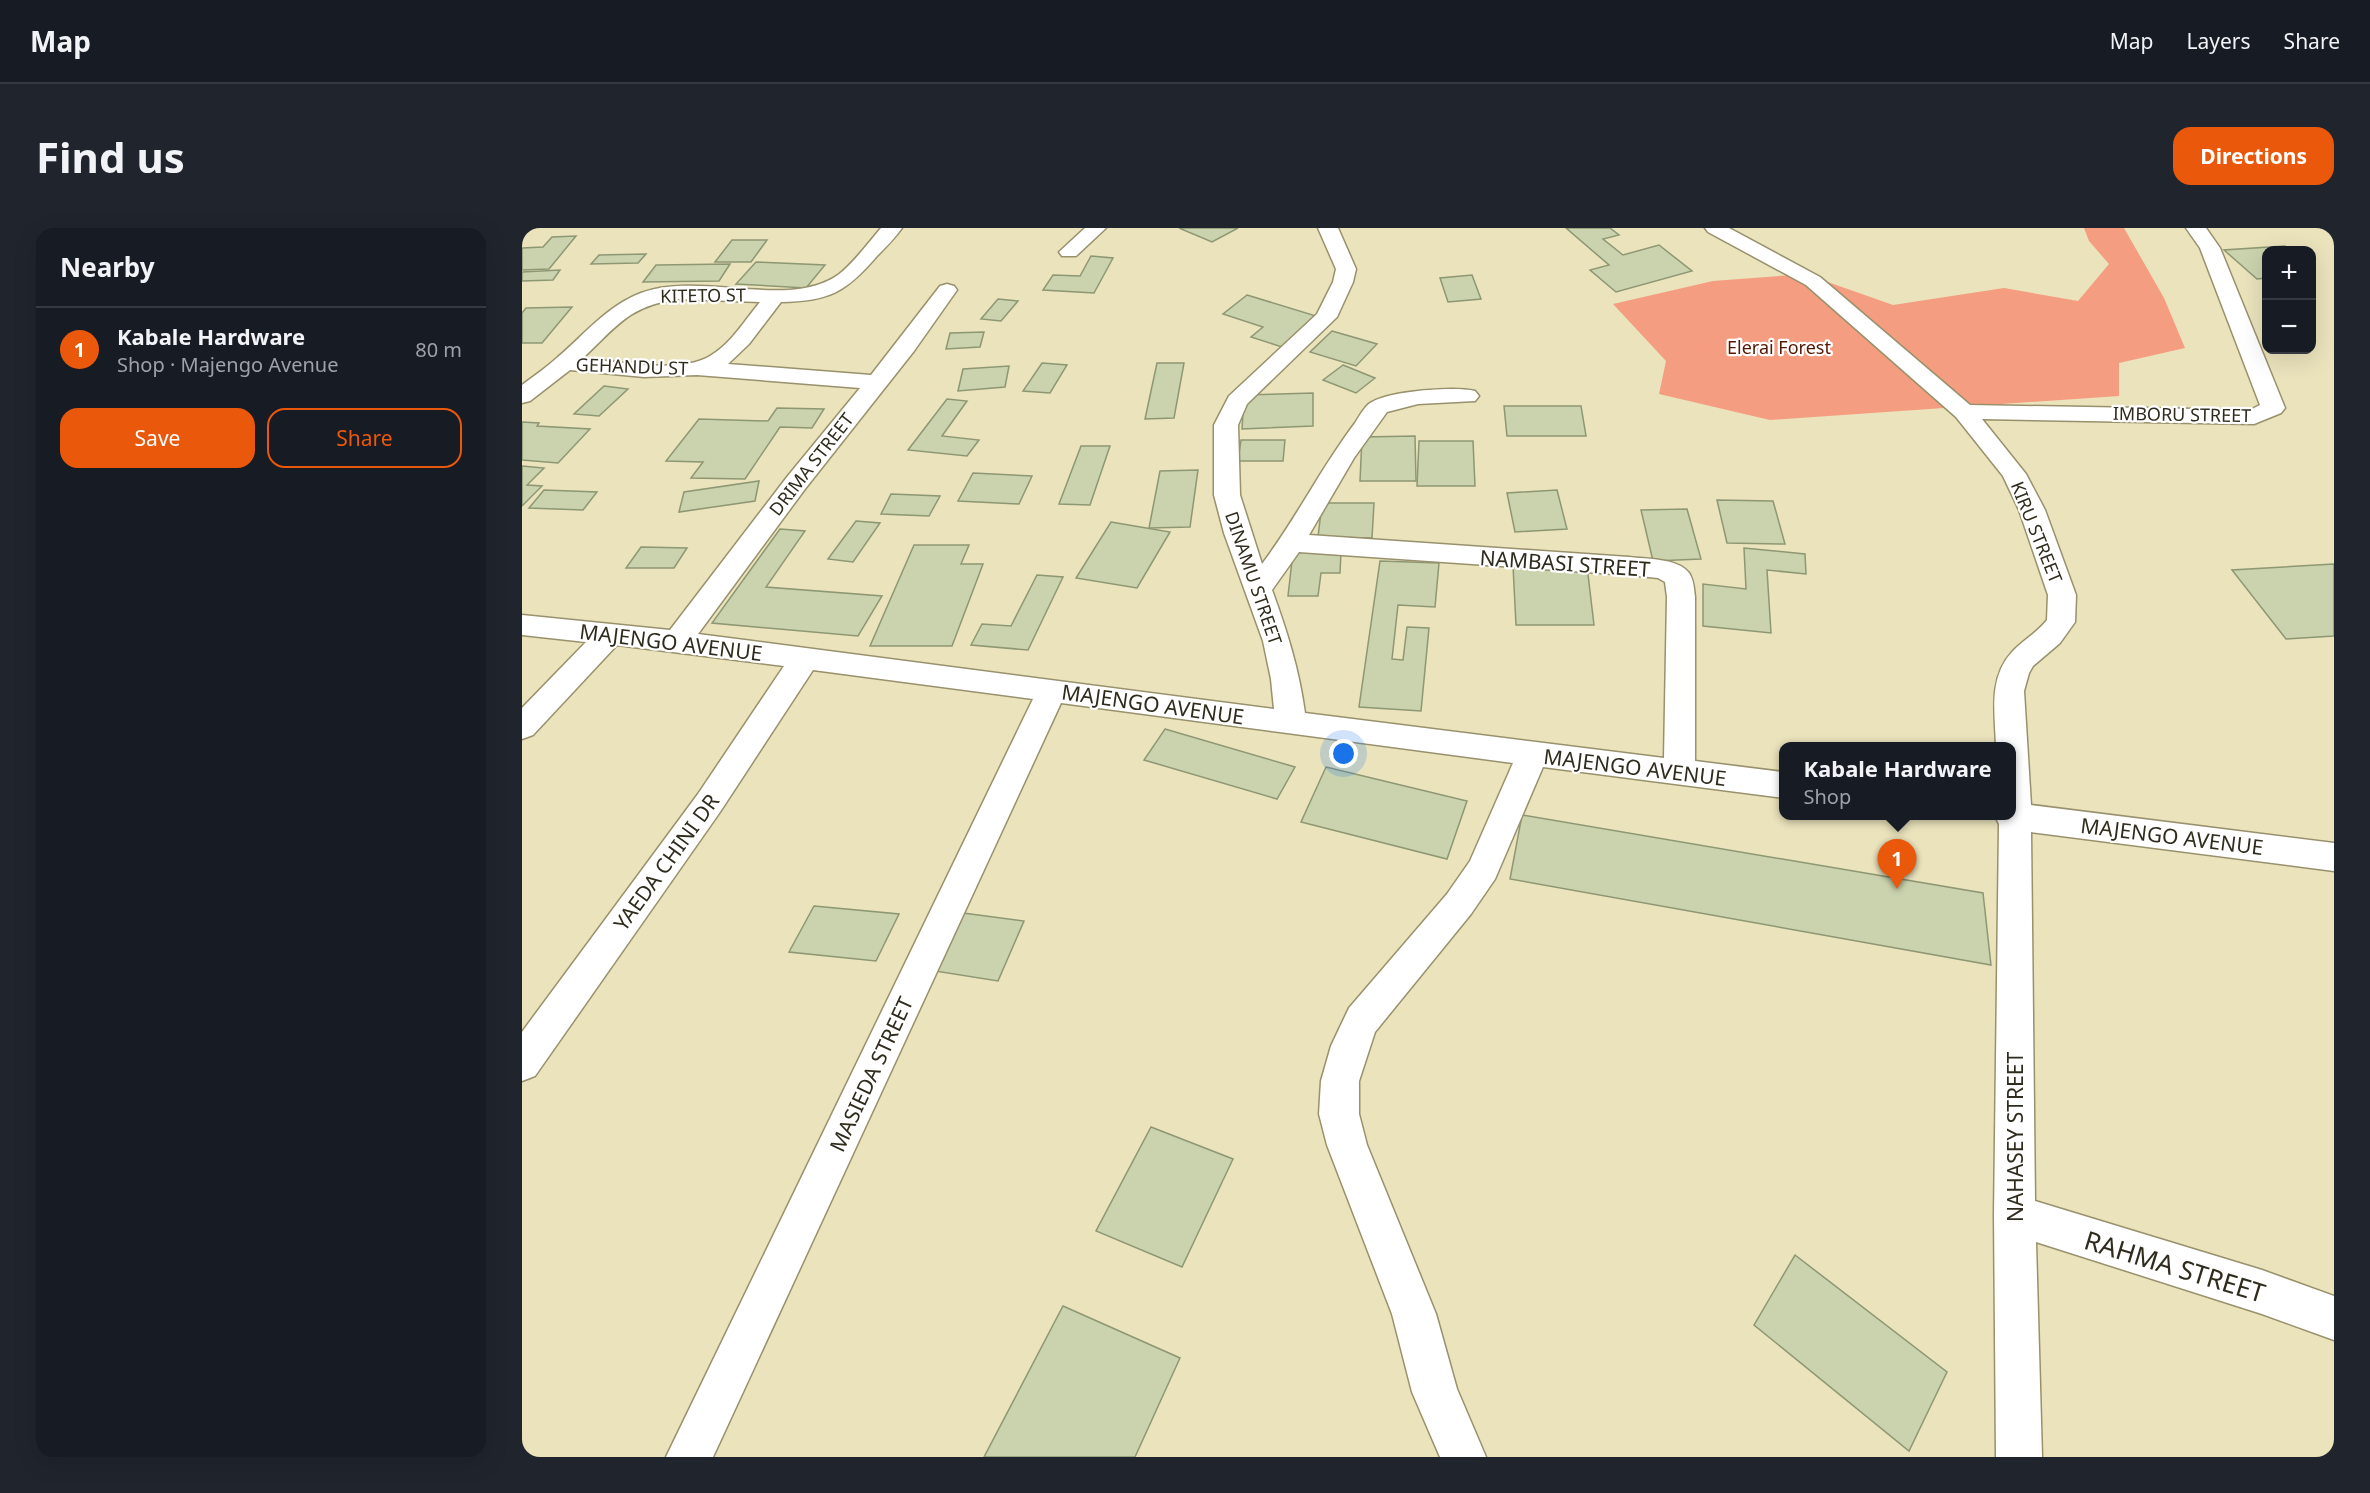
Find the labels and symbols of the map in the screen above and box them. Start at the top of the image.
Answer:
street label: KITETO ST [660,282,746,308]
park label: Elerai Forest [1727,335,1831,359]
street label: GEHANDU ST [575,352,689,380]
street label: IMBORU STREET [2113,401,2251,427]
street label: DRIMA STREET [763,408,859,520]
street label: KIRU STREET [2006,478,2068,586]
street label: DINAMU STREET [1220,508,1288,648]
street label: NAMBASI STREET [1479,543,1652,583]
street label: MAJENGO AVENUE [578,617,764,667]
street label: MAJENGO AVENUE [1060,677,1246,731]
your location [1329,739,1358,768]
street label: MAJENGO AVENUE [1542,742,1728,792]
street label: YAEDA CHINI DR [607,788,725,936]
street label: MAJENGO AVENUE [2079,811,2265,861]
pin: 1 [1878,840,1916,889]
street label: MASIEDA STREET [823,992,919,1156]
street label: NAHASEY STREET [2001,1052,2029,1222]
street label: RAHMA STREET [2080,1221,2270,1311]

